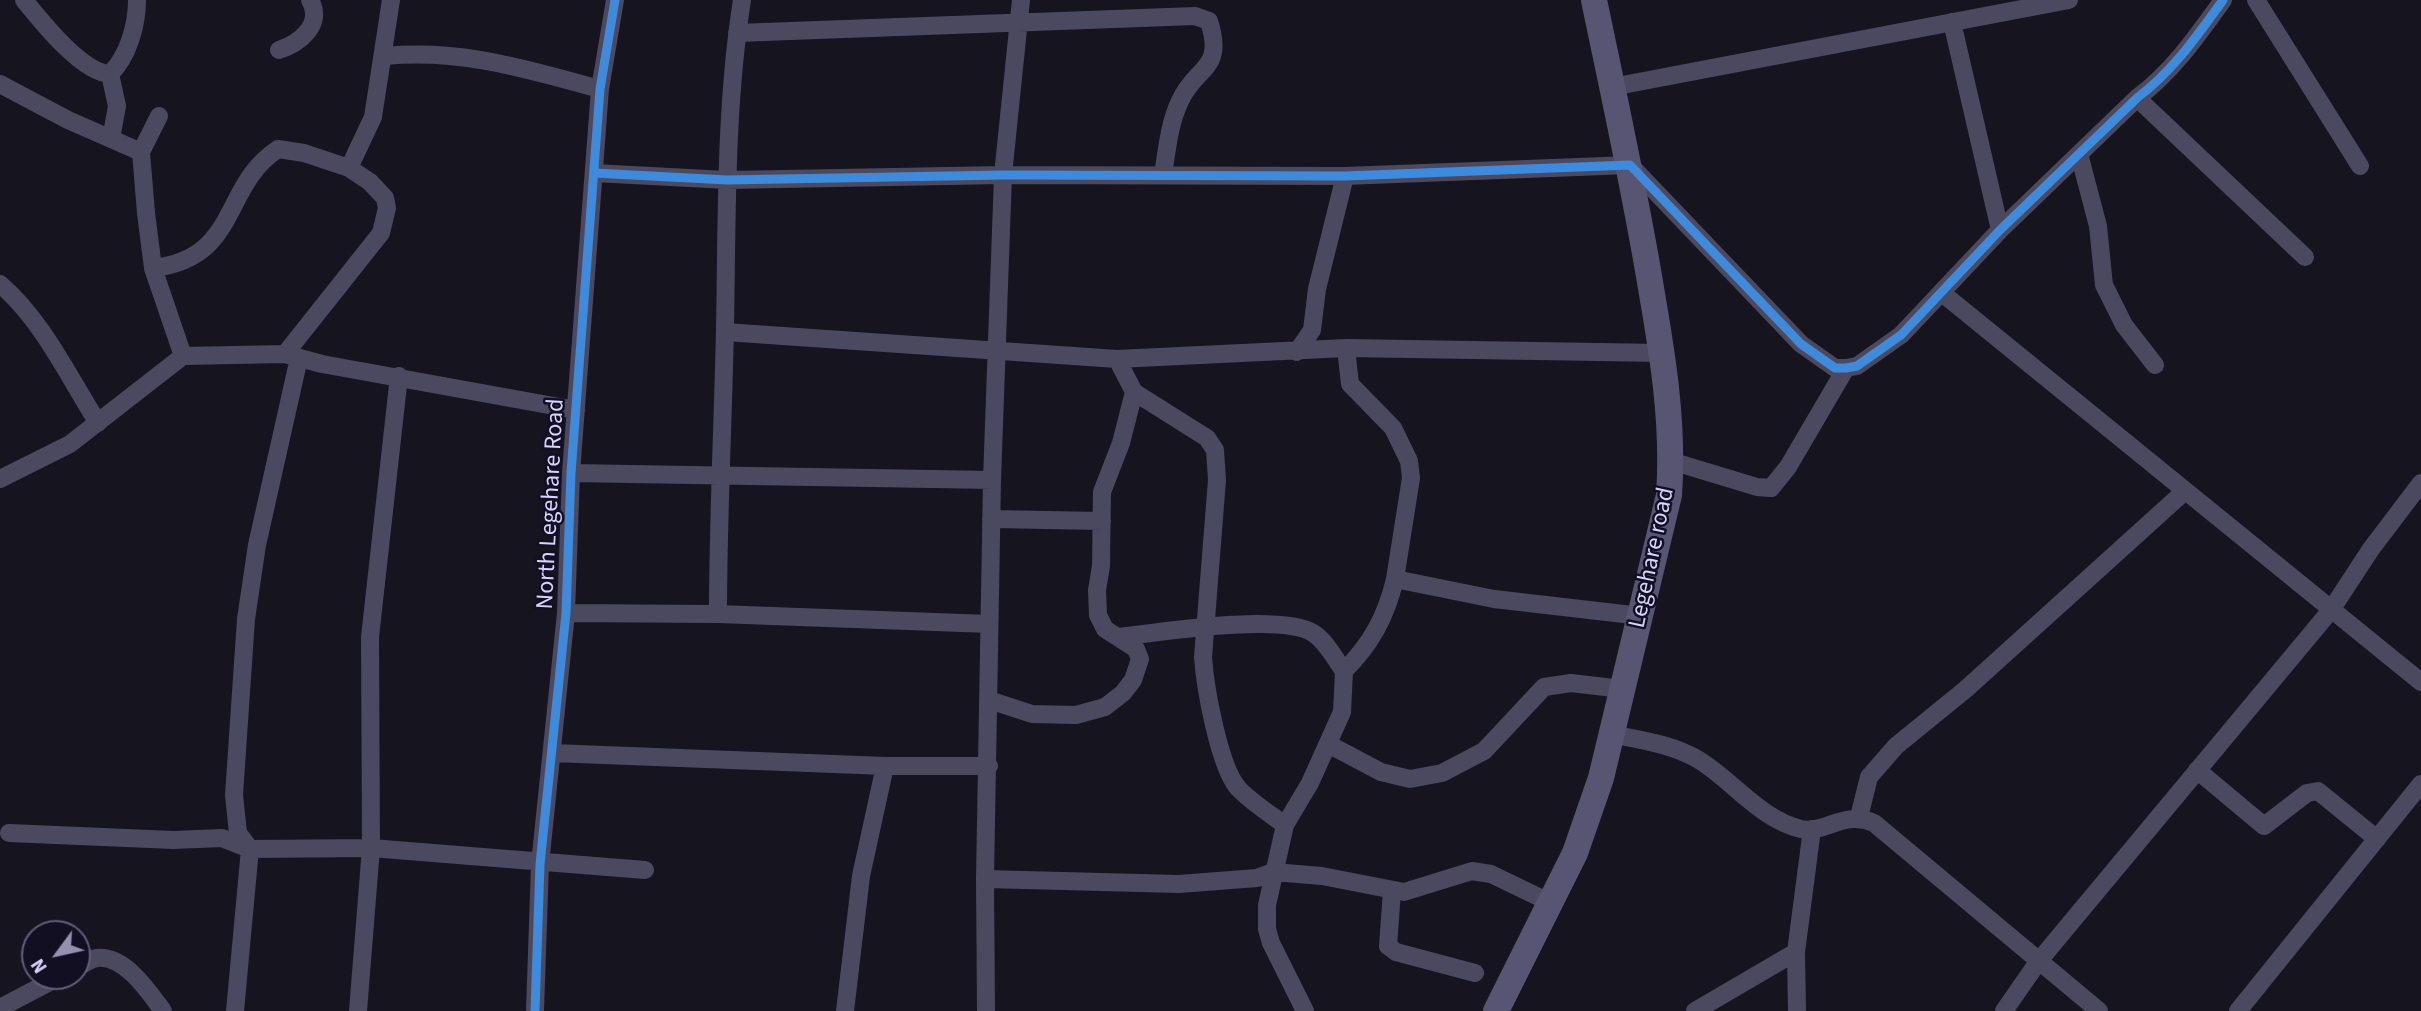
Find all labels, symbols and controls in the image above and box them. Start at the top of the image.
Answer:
street label: North Legehare Road [532,398,572,610]
street label: Legehare road [1624,485,1682,631]
north arrow [21,920,91,990]
text: N [25,953,54,978]

